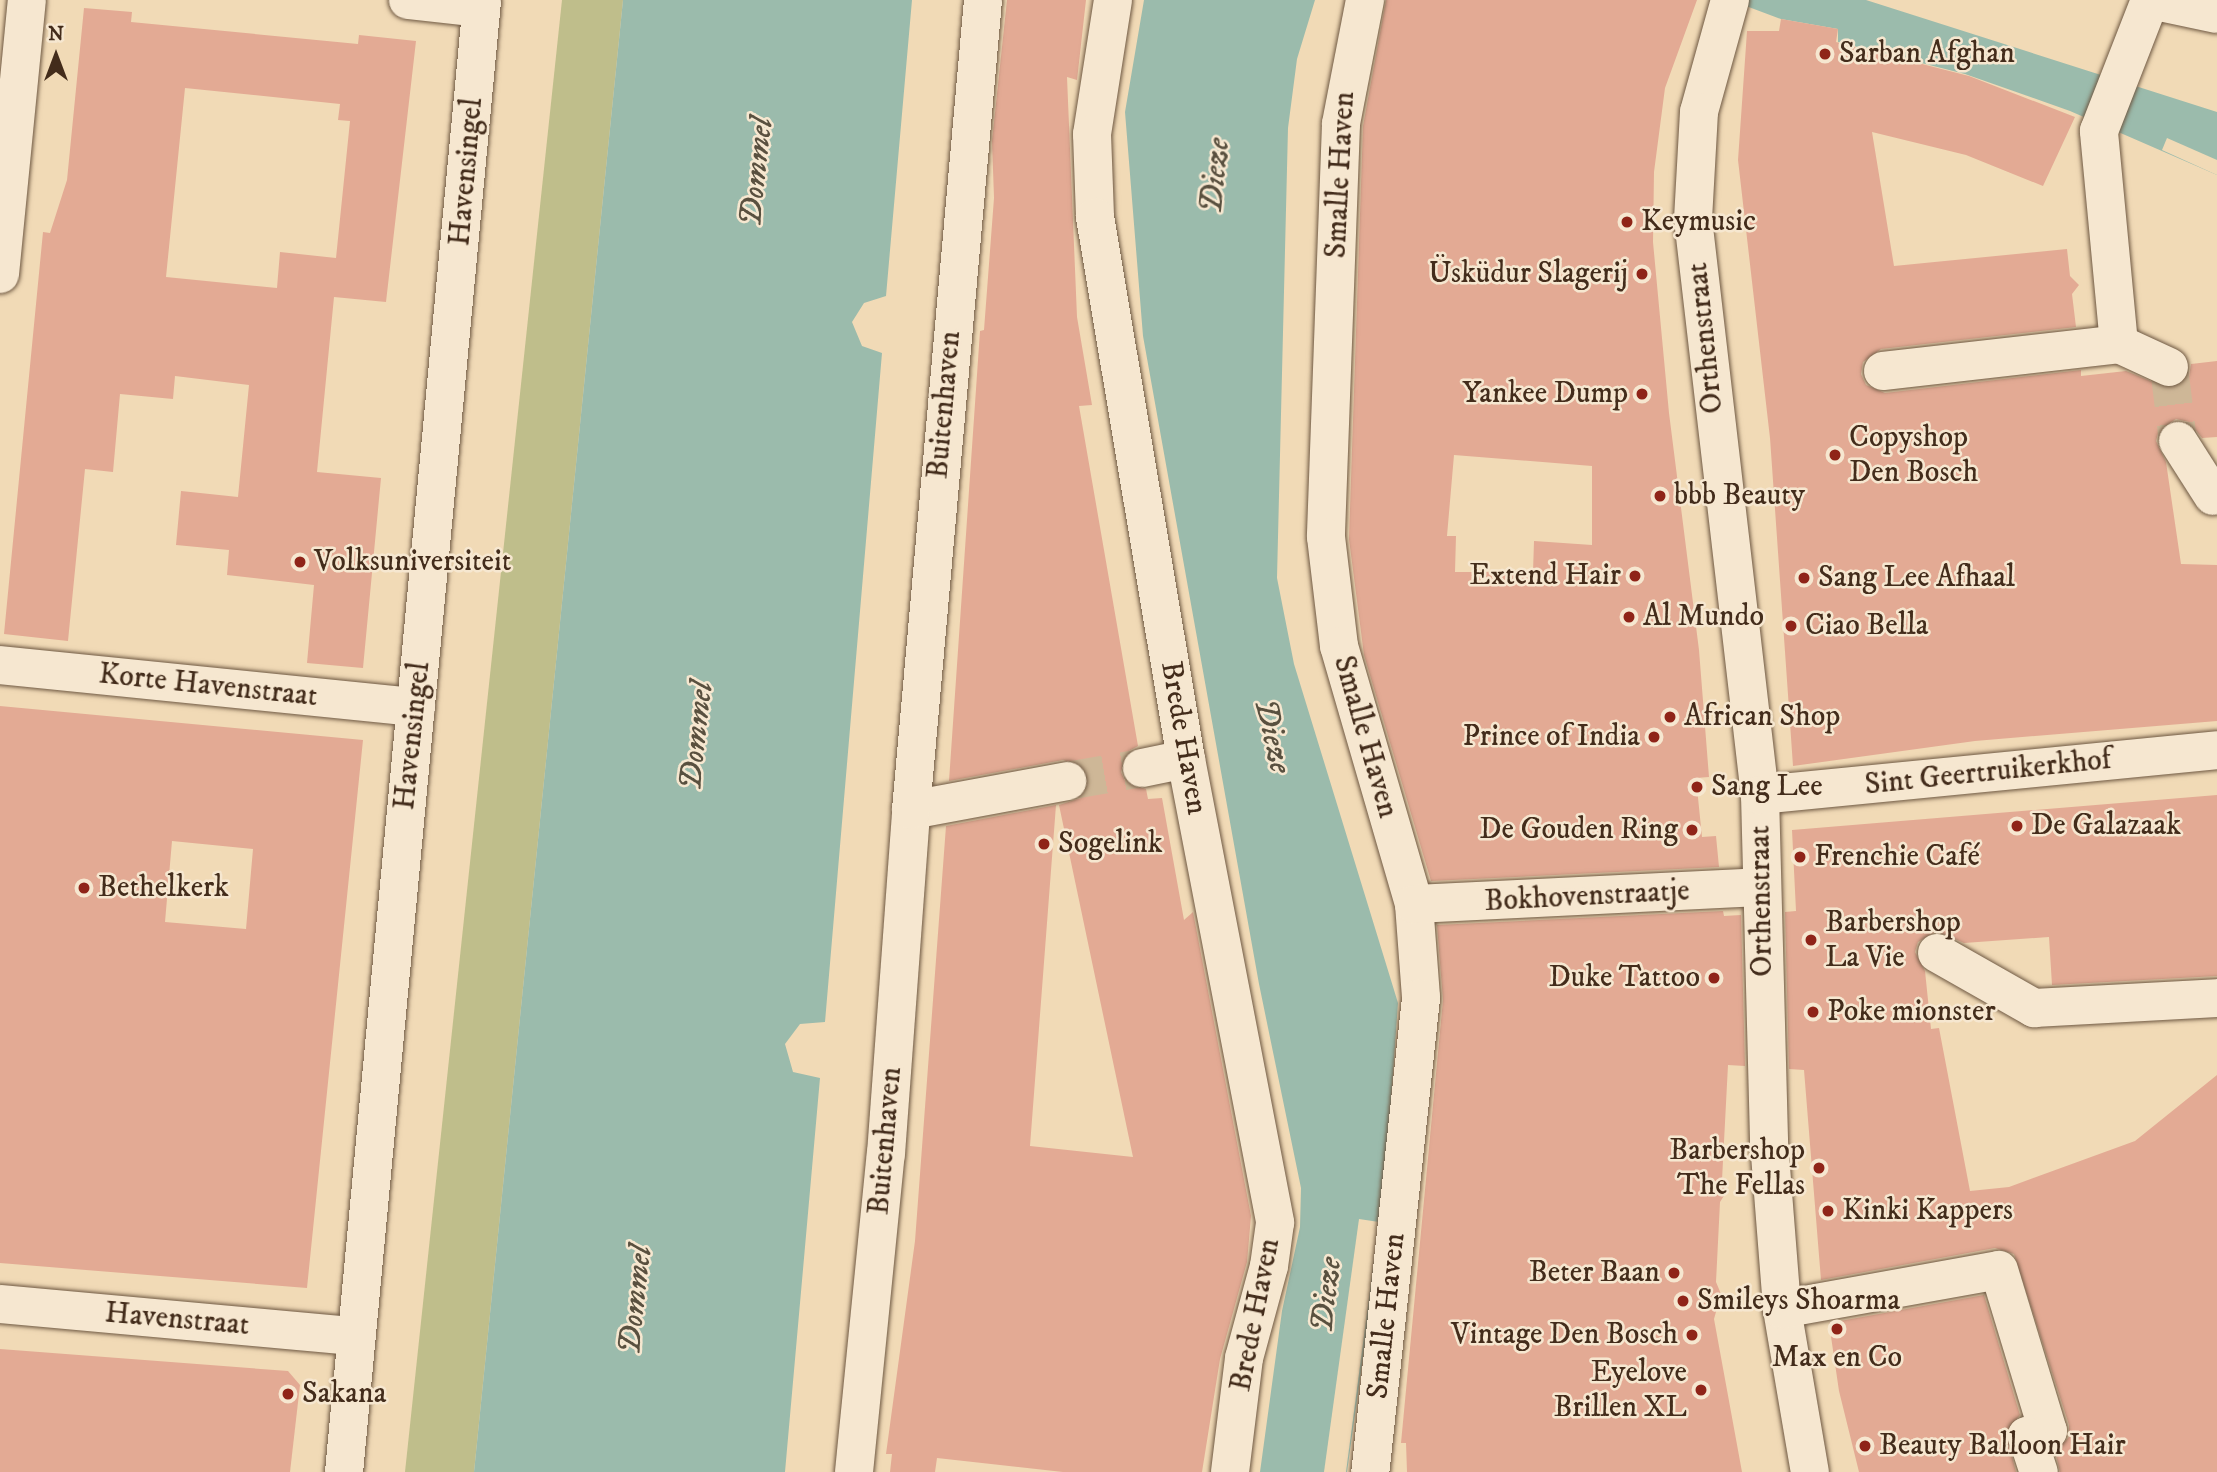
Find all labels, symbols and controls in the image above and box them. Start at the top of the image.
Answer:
north arrow [21,21,91,91]
text: N [48,23,64,46]
place label: Sarban Afghan [1839,36,2015,72]
marker: Sarban Afghan [1817,46,1833,62]
street label: Smalle Haven [1319,91,1363,259]
street label: Havensingel [443,96,491,248]
water label: Dommel [732,116,782,228]
water label: Dieze [1193,136,1239,216]
place label: Keymusic [1641,204,1756,240]
marker: Keymusic [1619,214,1635,230]
place label: Üsküdur Slagerij [1429,256,1628,292]
street label: Orthenstraat [1680,261,1732,415]
marker: Üsküdur Slagerij [1634,266,1650,282]
street label: Buitenhaven [921,330,969,480]
place label: Yankee Dump [1462,376,1628,412]
marker: Yankee Dump [1634,386,1650,402]
place label: Copyshop Den Bosch [1849,420,1978,490]
marker: Copyshop Den Bosch [1827,447,1843,463]
place label: bbb Beauty [1674,478,1805,514]
marker: bbb Beauty [1652,488,1668,504]
place label: Volksuniversiteit [314,544,511,580]
marker: Volksuniversiteit [292,554,308,570]
place label: Extend Hair [1469,558,1621,594]
place label: Sang Lee Afhaal [1818,560,2015,596]
marker: Extend Hair [1627,568,1643,584]
marker: Sang Lee Afhaal [1796,570,1812,586]
place label: Al Mundo [1643,599,1764,635]
place label: Ciao Bella [1805,608,1928,644]
marker: Al Mundo [1621,609,1637,625]
marker: Ciao Bella [1783,618,1799,634]
street label: Smalle Haven [1325,652,1405,822]
street label: Korte Havenstraat [97,657,319,715]
street label: Brede Haven [1152,658,1214,818]
street label: Havensingel [387,660,439,812]
water label: Dommel [672,680,722,792]
water label: Dieze [1245,695,1299,777]
place label: African Shop [1684,699,1840,735]
marker: African Shop [1662,709,1678,725]
place label: Prince of India [1462,719,1640,755]
marker: Prince of India [1646,729,1662,745]
street label: Sint Geertruikerkhof [1863,742,2113,804]
place label: Sang Lee [1711,769,1823,805]
marker: Sang Lee [1689,779,1705,795]
place label: De Galazaak [2031,808,2181,844]
place label: De Gouden Ring [1479,812,1678,848]
marker: De Galazaak [2009,818,2025,834]
marker: De Gouden Ring [1684,822,1700,838]
street label: Orthenstraat [1743,825,1781,977]
place label: Sogelink [1058,826,1163,862]
marker: Sogelink [1036,836,1052,852]
place label: Frenchie Café [1814,839,1980,875]
marker: Frenchie Café [1792,849,1808,865]
place label: Bethelkerk [98,870,229,906]
street label: Bokhovenstraatje [1484,874,1690,920]
marker: Bethelkerk [76,880,92,896]
place label: Barbershop La Vie [1825,905,1961,976]
marker: Barbershop La Vie [1803,932,1819,948]
place label: Duke Tattoo [1549,960,1700,996]
marker: Duke Tattoo [1706,970,1722,986]
place label: Poke mionster [1827,994,1996,1030]
marker: Poke mionster [1805,1004,1821,1020]
street label: Buitenhaven [862,1066,910,1216]
place label: Barbershop The Fellas [1669,1133,1805,1204]
marker: Barbershop The Fellas [1811,1160,1827,1176]
place label: Kinki Kappers [1842,1193,2013,1229]
marker: Kinki Kappers [1820,1203,1836,1219]
street label: Smalle Haven [1360,1231,1414,1401]
street label: Brede Haven [1224,1235,1288,1395]
water label: Dommel [611,1244,661,1356]
water label: Dieze [1303,1255,1351,1335]
place label: Beter Baan [1529,1255,1660,1291]
marker: Beter Baan [1666,1265,1682,1281]
place label: Smileys Shoarma [1697,1283,1900,1319]
marker: Smileys Shoarma [1675,1293,1691,1309]
street label: Havenstraat [103,1296,251,1344]
place label: Vintage Den Bosch [1451,1317,1678,1353]
marker: Max en Co [1829,1321,1845,1337]
marker: Vintage Den Bosch [1684,1327,1700,1343]
place label: Max en Co [1772,1340,1902,1376]
place label: Eyelove Brillen XL [1553,1355,1687,1426]
place label: Sakana [302,1376,387,1412]
marker: Eyelove Brillen XL [1693,1382,1709,1398]
marker: Sakana [280,1386,296,1402]
place label: Beauty Balloon Hair [1879,1428,2126,1464]
marker: Beauty Balloon Hair [1857,1438,1873,1454]

